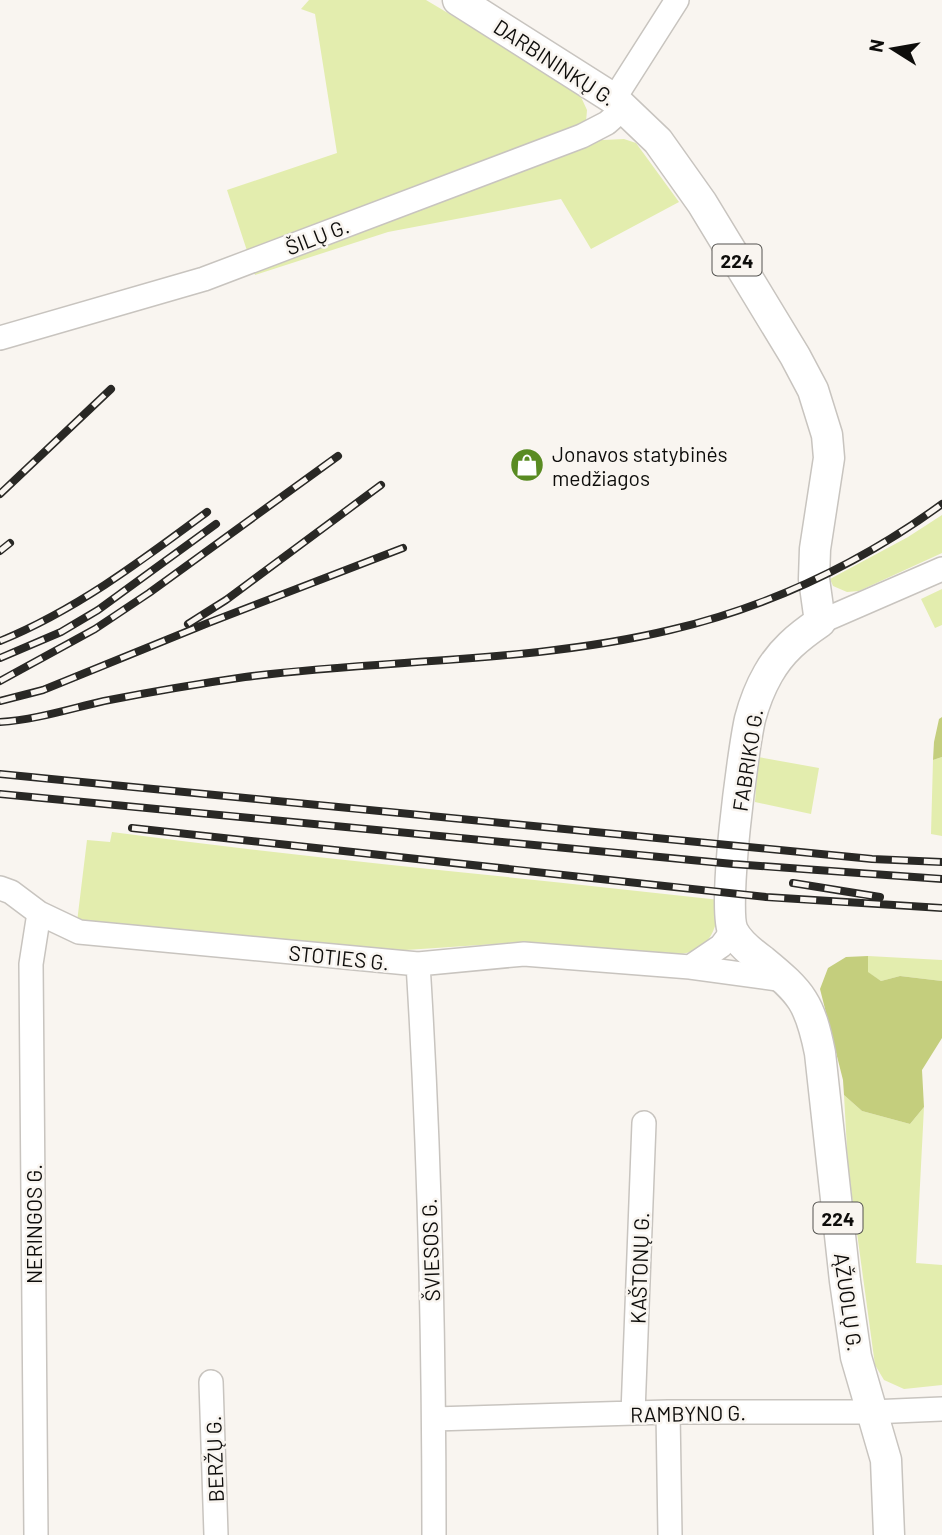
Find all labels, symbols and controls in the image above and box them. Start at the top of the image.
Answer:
street label: DARBININKŲ G. [490,13,620,111]
north arrow [858,14,928,84]
text: N [863,37,888,54]
street label: ŠILŲ G. [282,213,352,259]
road number: 224 [712,244,762,276]
place label: Jonavos statybinės medžiagos [552,441,728,490]
shop icon: Jonavos statybinės medžiagos [508,446,546,484]
street label: FABRIKO G. [727,707,767,813]
street label: STOTIES G. [288,939,390,975]
street label: NERINGOS G. [21,1164,46,1284]
street label: ŠVIESOS G. [416,1198,444,1302]
road number: 224 [814,1202,862,1234]
street label: KAŠTONŲ G. [625,1212,653,1324]
street label: ĄŽUOLŲ G. [830,1251,868,1353]
street label: RAMBYNO G. [630,1399,746,1427]
street label: BERŽŲ G. [200,1415,228,1503]

